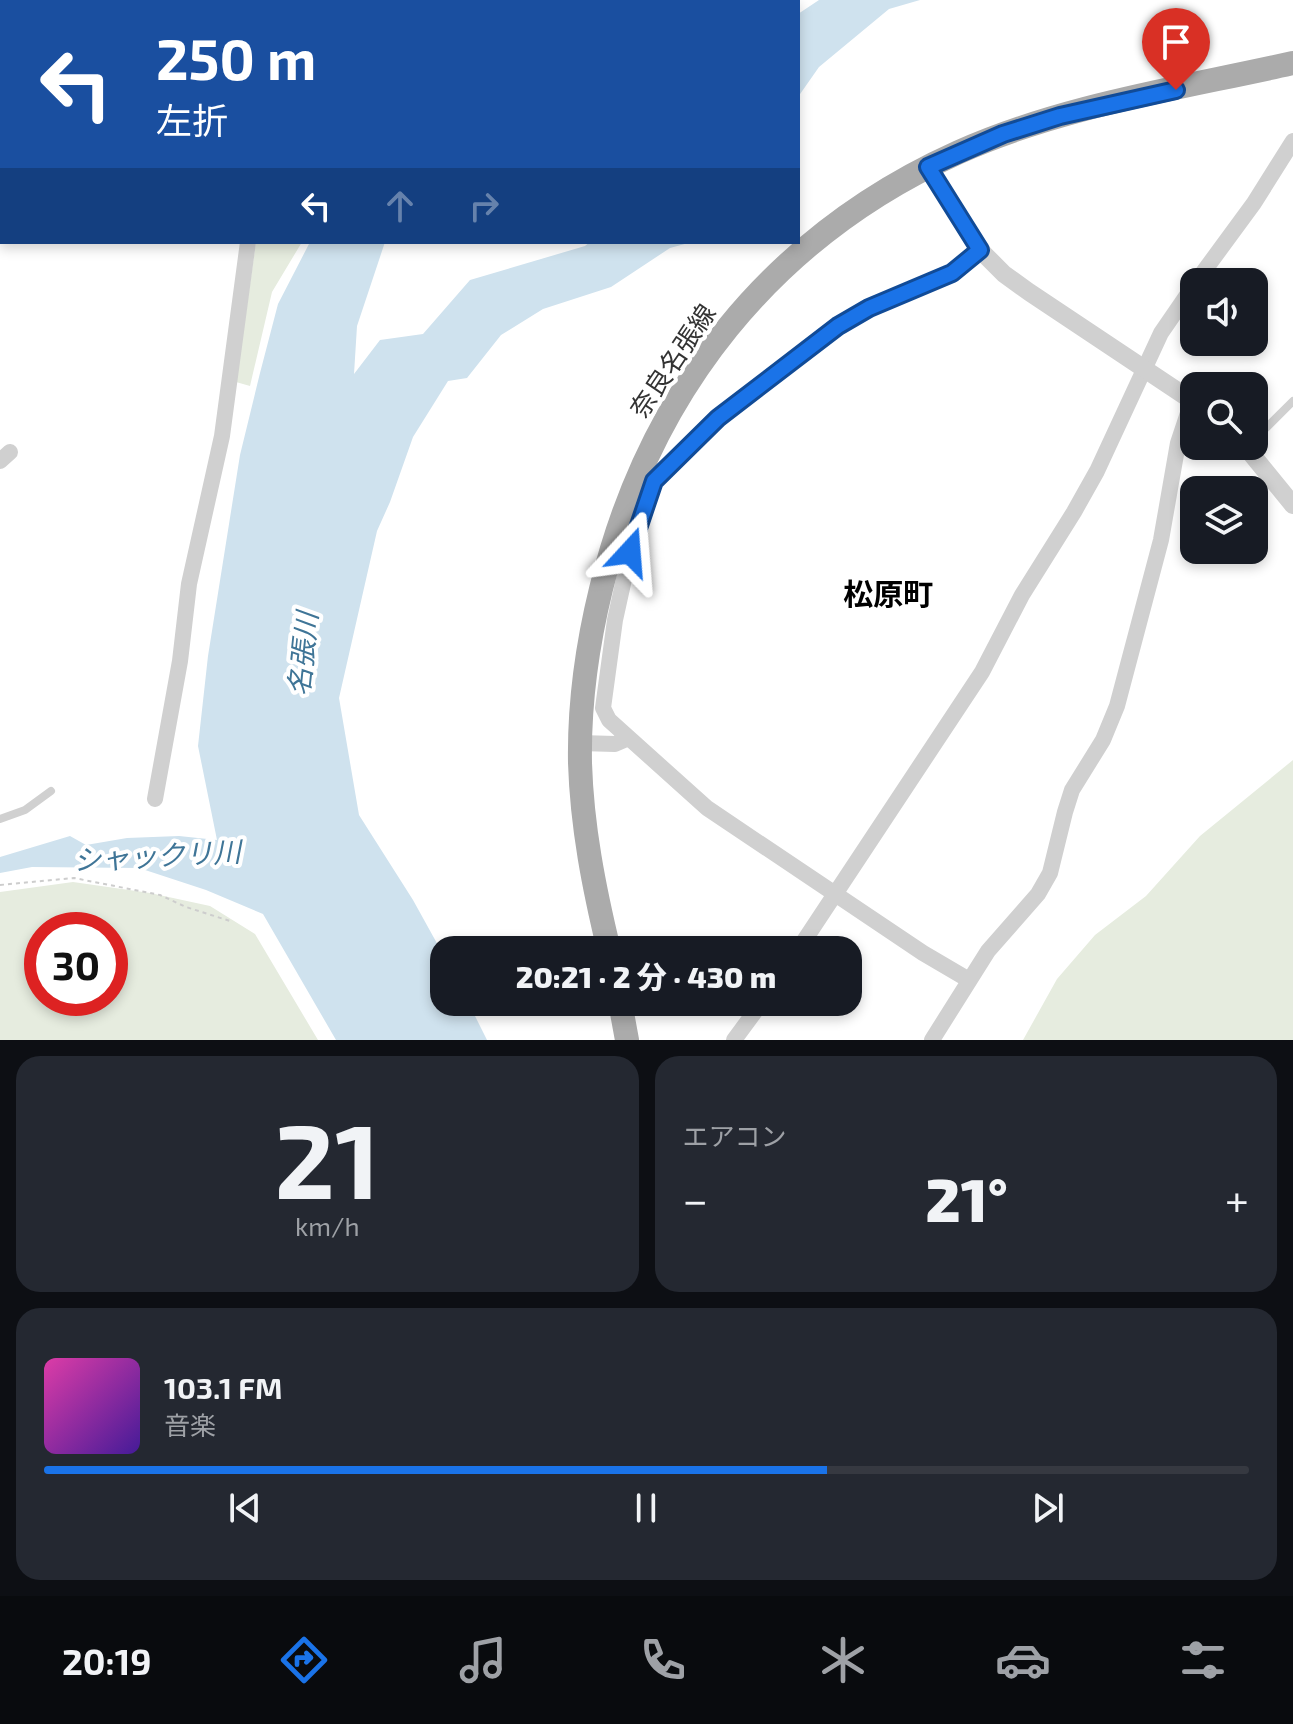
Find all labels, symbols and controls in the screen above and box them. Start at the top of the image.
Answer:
pin [1142,8,1210,90]
icon: arrive [1154,20,1198,64]
text: 250 m [156,24,316,91]
icon: left [24,32,128,136]
text: 左折 [156,98,228,141]
icon: left [294,184,338,228]
icon: ahead [378,184,422,228]
icon: right [462,184,506,228]
map controls [1180,268,1268,564]
button: sound [1180,268,1268,356]
street label: 奈良名張線 [623,298,721,423]
button: search [1180,372,1268,460]
button: layers [1180,476,1268,564]
position arrow [588,510,672,594]
district label: 松原町 [843,575,933,611]
water label: 名張川 [281,607,324,697]
water label: シャックリ川 [72,833,245,876]
speed limit sign: 30 [24,912,128,1016]
text: 20:21 · 2 分 · 430 m [516,958,776,994]
text: 21 [275,1095,380,1220]
text: エアコン [683,1120,787,1151]
text: 21° [925,1162,1008,1234]
text: − [683,1172,708,1225]
text: + [1225,1172,1249,1225]
text: km/h [295,1210,360,1241]
text: 103.1 FM [164,1369,283,1405]
text: 音楽 [164,1409,216,1440]
icon: previous [223,1486,267,1530]
icon: pause [624,1486,668,1530]
icon: next [1026,1486,1070,1530]
icon: directions [276,1632,332,1688]
icon: music [455,1632,511,1688]
icon: phone [635,1632,691,1688]
icon: climate [815,1632,871,1688]
icon: car [995,1632,1051,1688]
icon: filters [1175,1632,1231,1688]
text: 20:19 [62,1639,152,1682]

